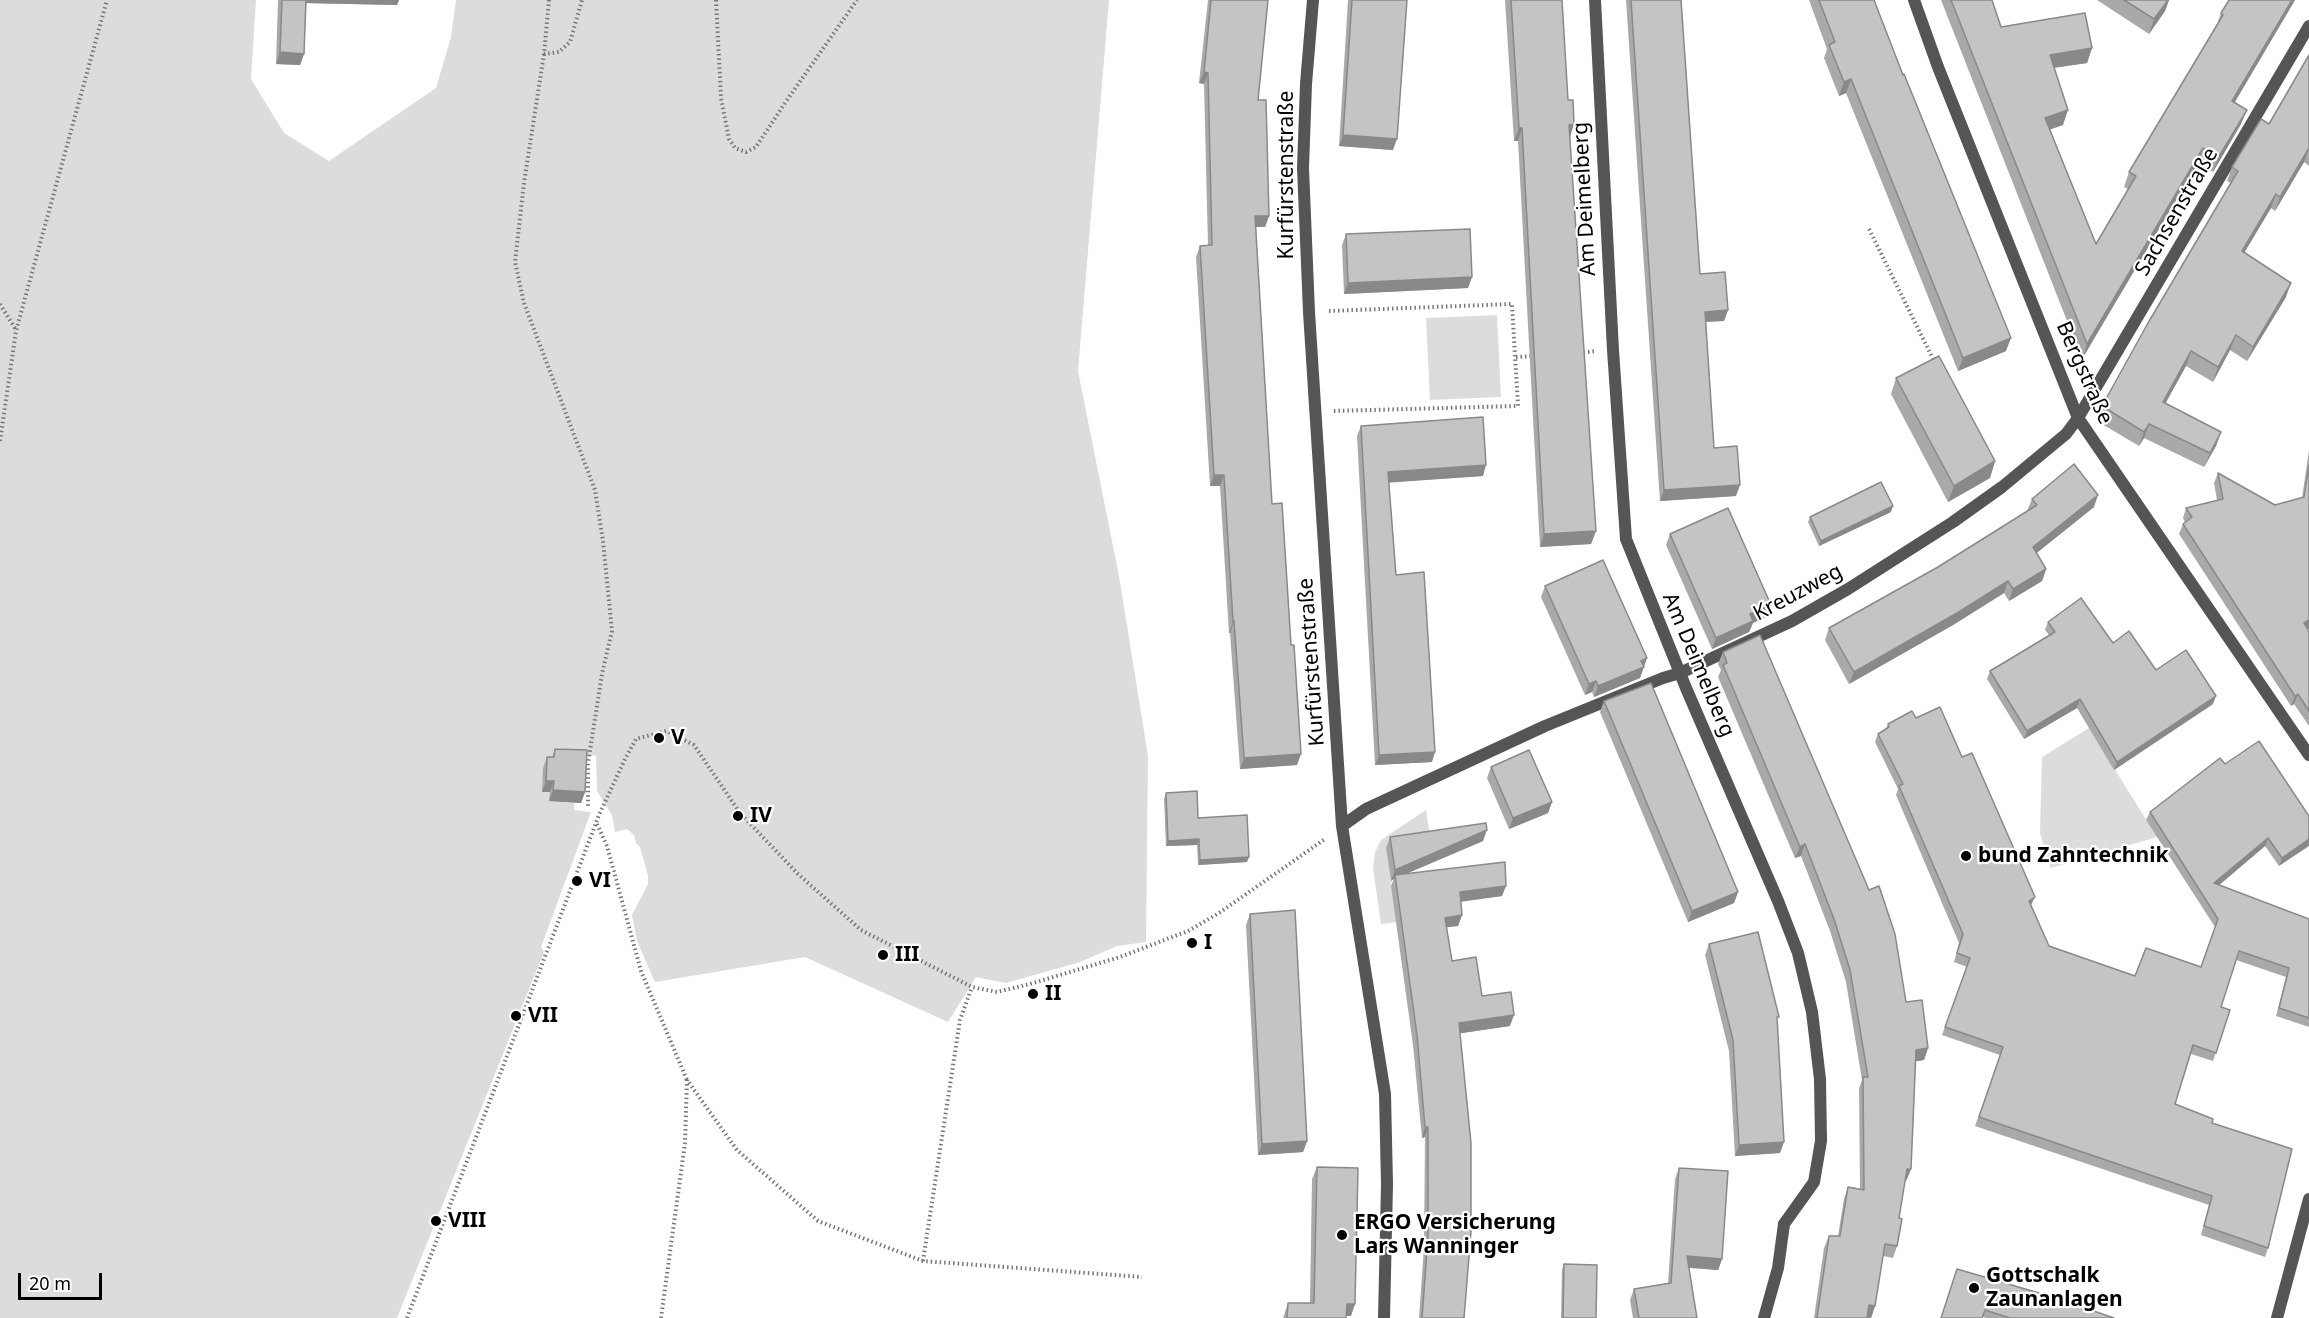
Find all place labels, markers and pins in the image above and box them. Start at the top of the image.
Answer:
place label: V [671,725,685,751]
marker: V [652,731,666,745]
place label: IV [750,803,772,829]
marker: IV [731,809,745,823]
place label: bund Zahntechnik [1978,843,2168,869]
marker: bund Zahntechnik [1959,849,1973,863]
place label: VI [589,868,611,894]
marker: VI [570,874,584,888]
place label: I [1204,930,1212,956]
marker: I [1185,936,1199,950]
place label: III [895,942,920,968]
marker: III [876,948,890,962]
place label: II [1045,981,1061,1007]
marker: II [1026,987,1040,1001]
place label: VII [528,1003,558,1029]
marker: VII [509,1009,523,1023]
place label: VIII [448,1208,486,1234]
place label: ERGO Versicherung Lars Wanninger [1354,1210,1556,1260]
marker: VIII [429,1214,443,1228]
marker: ERGO Versicherung Lars Wanninger [1335,1228,1349,1242]
place label: Gottschalk Zaunanlagen [1986,1263,2123,1313]
marker: Gottschalk Zaunanlagen [1967,1281,1981,1295]

